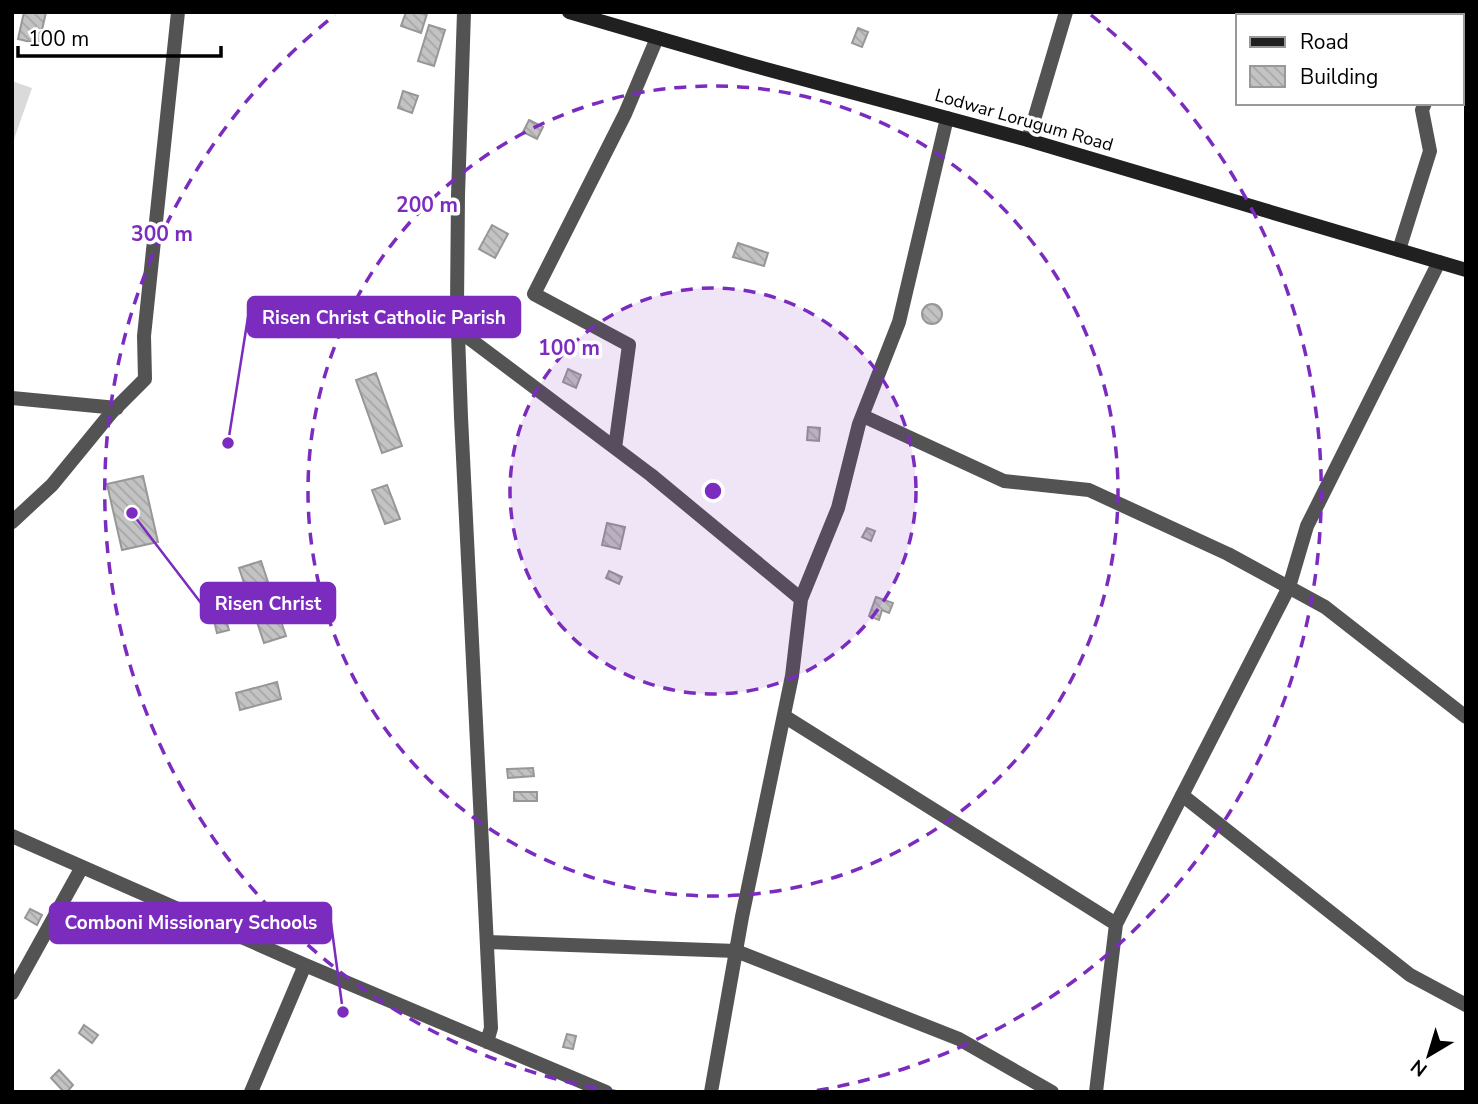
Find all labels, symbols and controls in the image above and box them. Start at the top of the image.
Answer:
scale bar [18,14,220,58]
legend [1236,14,1464,105]
text: 100 m [28,25,89,53]
text: Road [1300,28,1349,56]
text: Building [1300,63,1378,91]
street label: Lodwar Lorugum Road [932,83,1116,157]
text: 200 m [396,191,458,219]
text: 300 m [131,220,193,248]
callout: Risen Christ Catholic Parish [248,297,520,337]
text: Risen Christ Catholic Parish [262,305,506,331]
text: 100 m [538,334,600,362]
centre of rings [701,479,725,503]
callout: Risen Christ [201,583,335,623]
text: Risen Christ [215,591,322,617]
callout: Comboni Missionary Schools [50,903,331,943]
text: Comboni Missionary Schools [65,910,317,936]
north arrow [1394,1020,1464,1090]
text: N [1406,1053,1433,1082]

